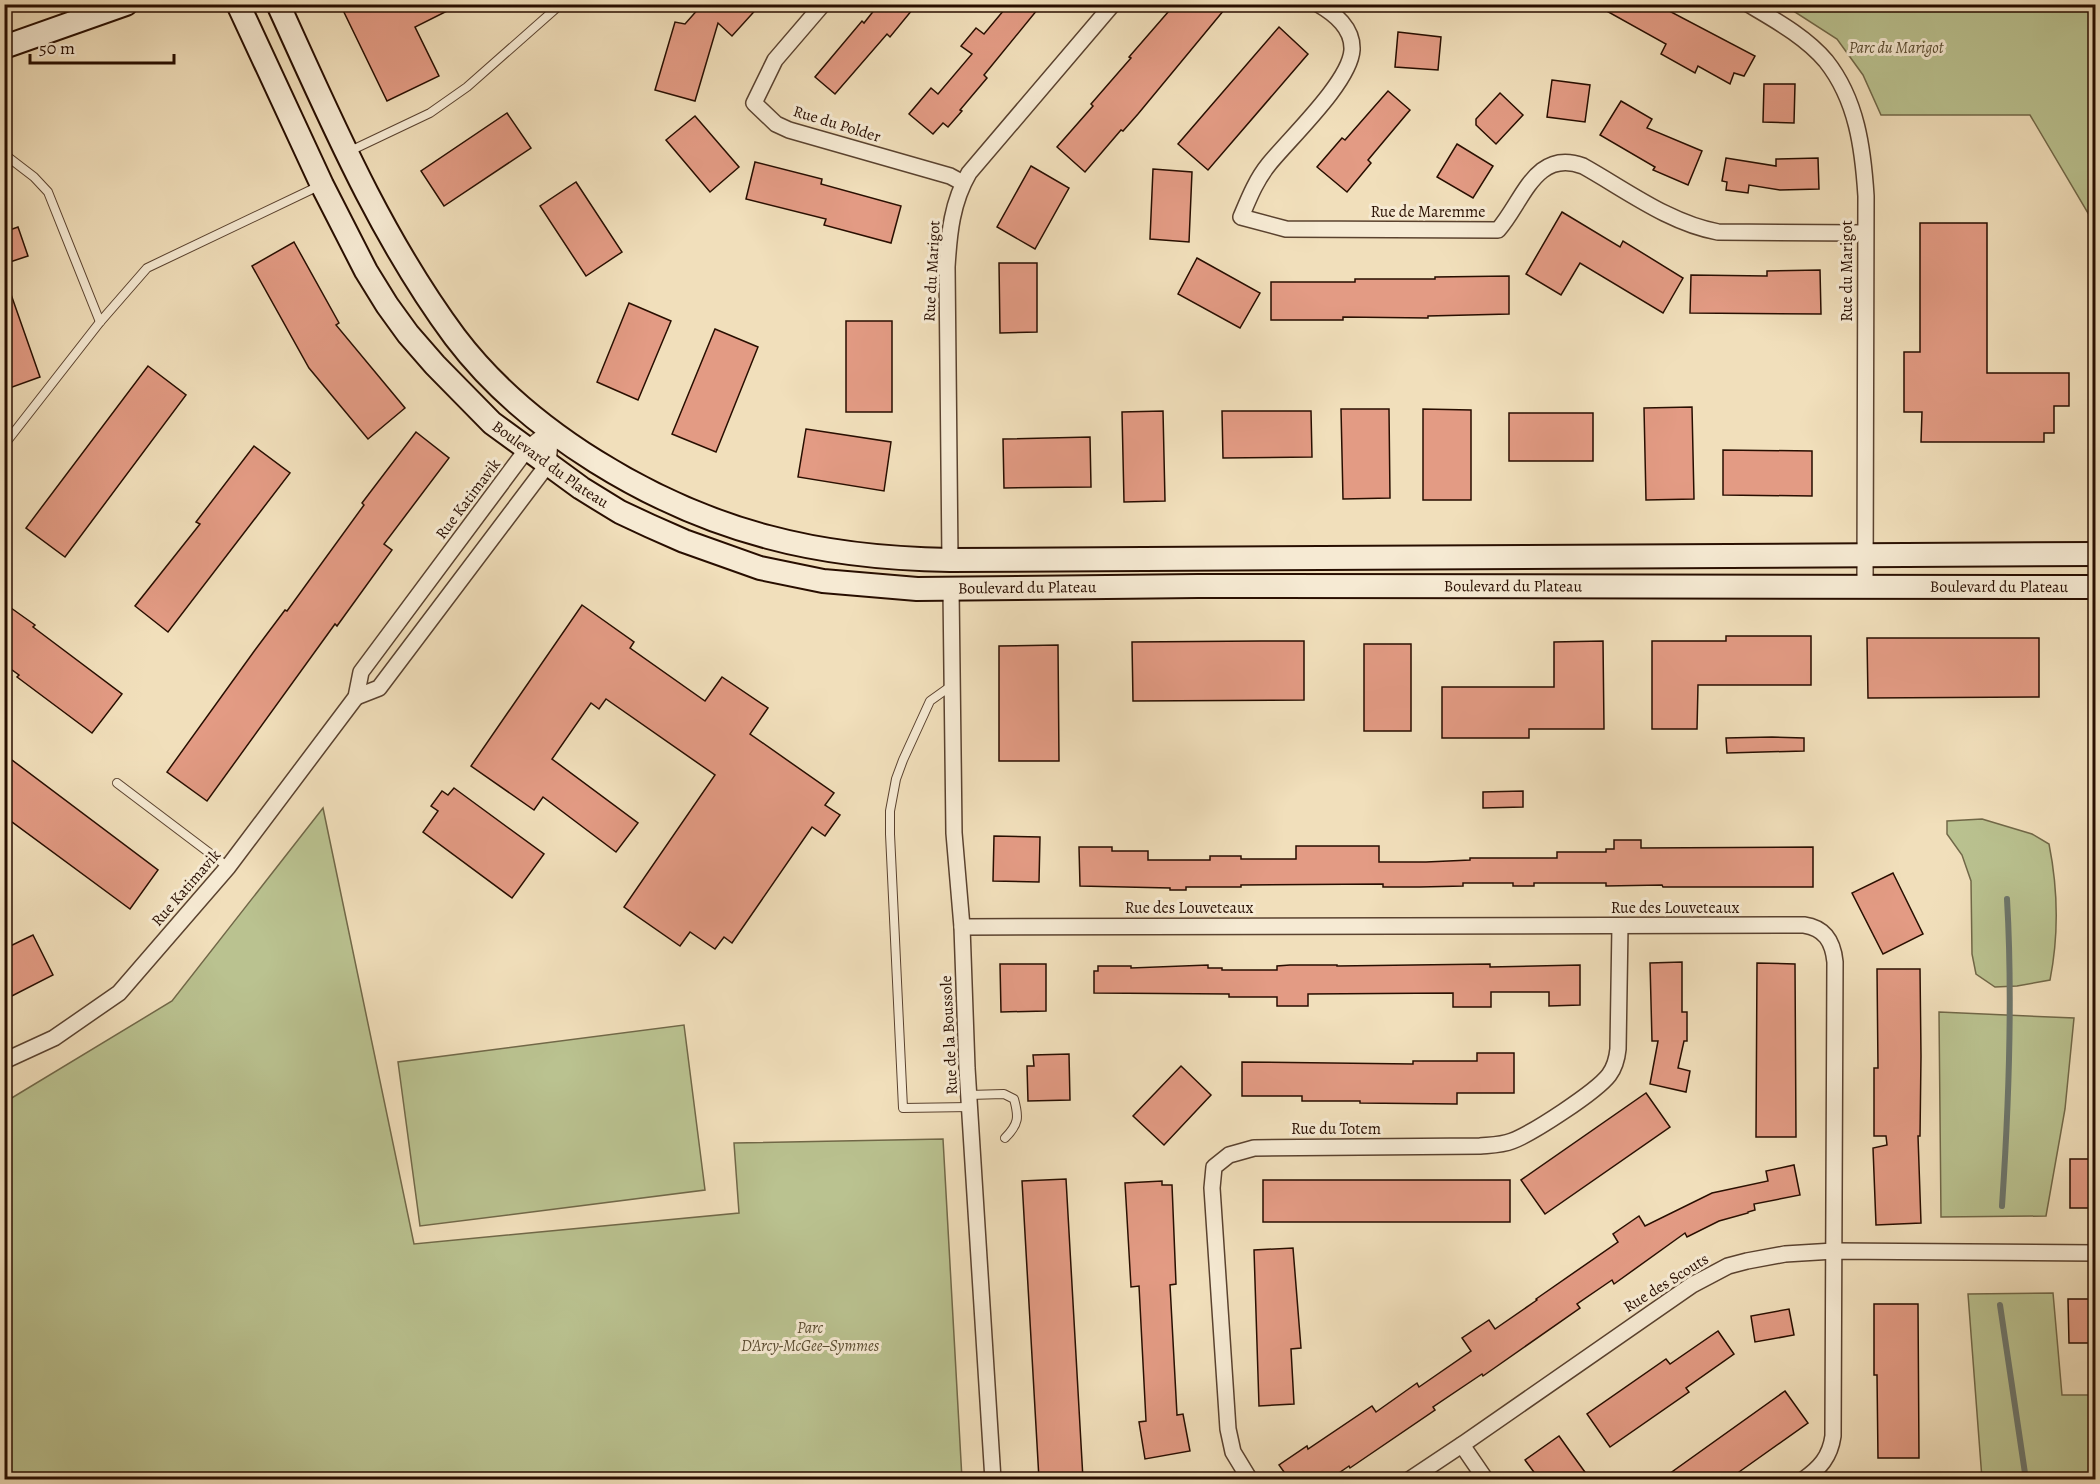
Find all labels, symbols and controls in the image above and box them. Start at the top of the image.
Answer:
scale bar [30,27,174,65]
text: 50 m [39,36,75,60]
park label: Parc du Marigot [1849,37,1945,59]
street label: Rue du Polder [790,100,884,148]
street label: Rue de Maremme [1371,201,1486,223]
street label: Rue du Marigot [918,220,946,322]
street label: Rue du Marigot [1836,220,1858,322]
street label: Boulevard du Plateau [488,416,613,514]
street label: Rue Katimavik [430,454,506,544]
street label: Boulevard du Plateau [1444,575,1583,597]
street label: Boulevard du Plateau [958,576,1097,600]
street label: Boulevard du Plateau [1930,576,2069,598]
street label: Rue Katimavik [146,845,226,931]
street label: Rue des Louveteaux [1125,897,1254,919]
street label: Rue des Louveteaux [1611,897,1740,919]
street label: Rue de la Boussole [935,975,963,1095]
street label: Rue du Totem [1291,1118,1381,1140]
street label: Rue des Scouts [1619,1248,1713,1318]
park label: Parc D'Arcy-McGee–Symmes [741,1317,880,1357]

